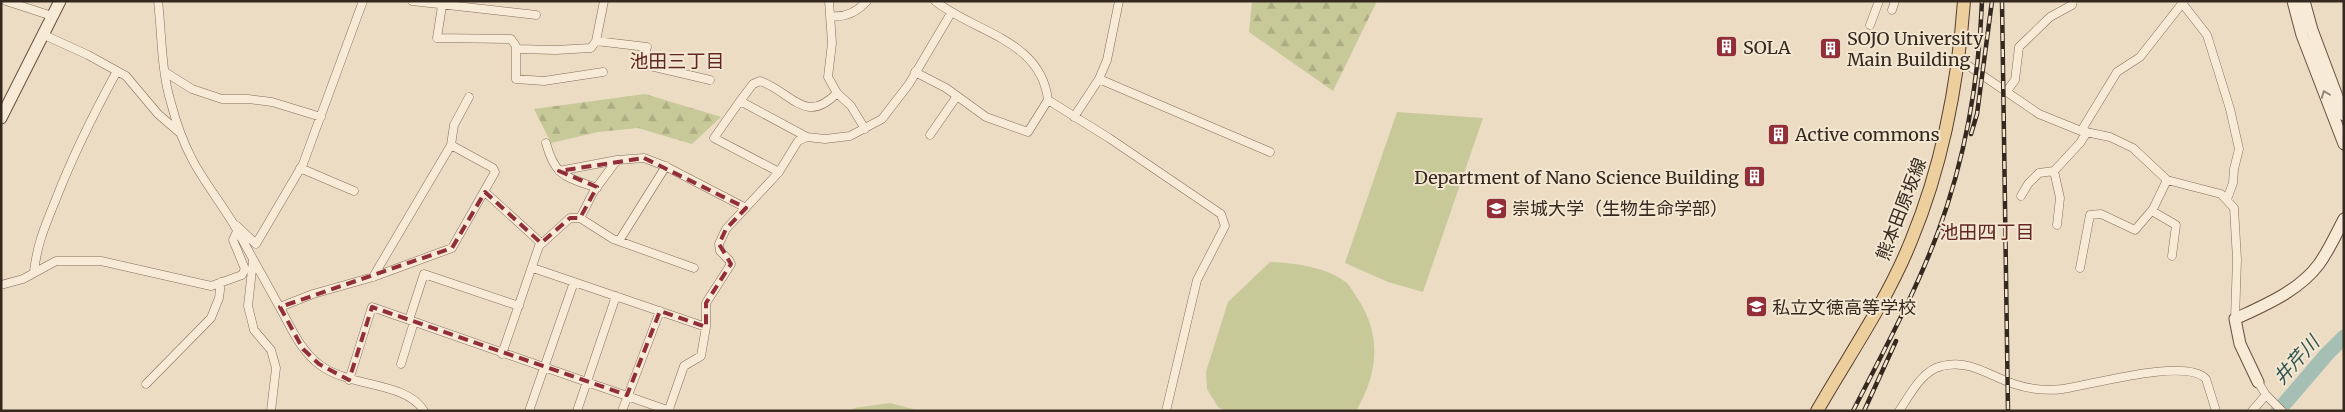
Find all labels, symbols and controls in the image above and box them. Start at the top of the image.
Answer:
place label: SOJO University Main Building [1847,27,1984,71]
building icon: SOLA [1715,35,1739,59]
place label: SOLA [1743,36,1791,59]
building icon: SOJO University Main Building [1819,36,1843,60]
district label: 池田三丁目 [629,49,725,73]
one-way arrow [2321,91,2331,99]
building icon: Active commons [1767,122,1791,146]
place label: Active commons [1794,123,1940,146]
street label: 熊本田原坂線 [1871,154,1931,264]
building icon: Department of Nano Science Building [1743,165,1767,189]
place label: Department of Nano Science Building [1414,166,1739,189]
school or university icon: 崇城大学（生物生命学部） [1484,196,1508,220]
place label: 崇城大学（生物生命学部） [1512,197,1728,220]
district label: 池田四丁目 [1939,220,2035,244]
school or university icon: 私立文徳高等学校 [1744,295,1768,319]
place label: 私立文徳高等学校 [1772,296,1916,319]
water label: 井芹川 [2268,329,2325,389]

